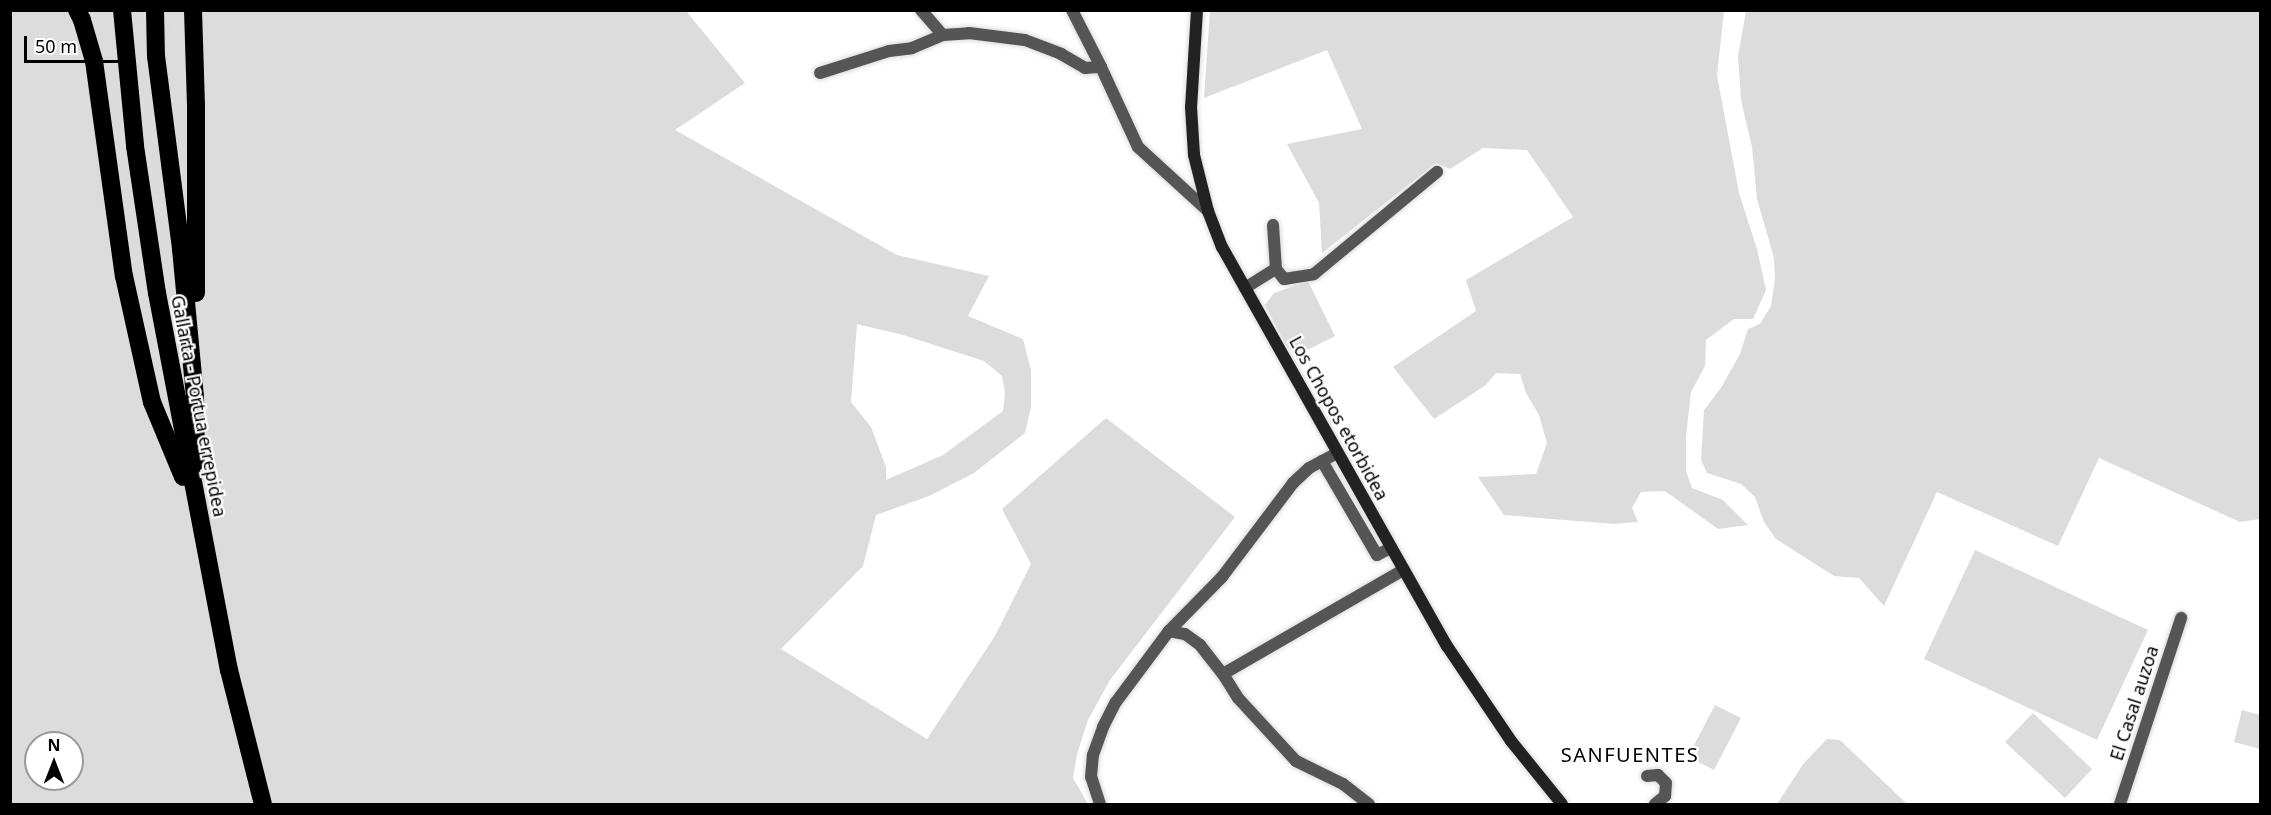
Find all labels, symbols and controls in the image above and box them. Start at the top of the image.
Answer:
scale bar [27,24,128,62]
text: 50 m [35,34,77,58]
street label: Gallarta - Portua errepidea [167,293,231,519]
street label: Los Chopos etorbidea [1285,332,1393,504]
street label: El Casal auzoa [2105,643,2163,763]
north arrow [24,731,84,791]
text: N [47,734,61,756]
district label: SANFUENTES [1561,742,1699,766]

